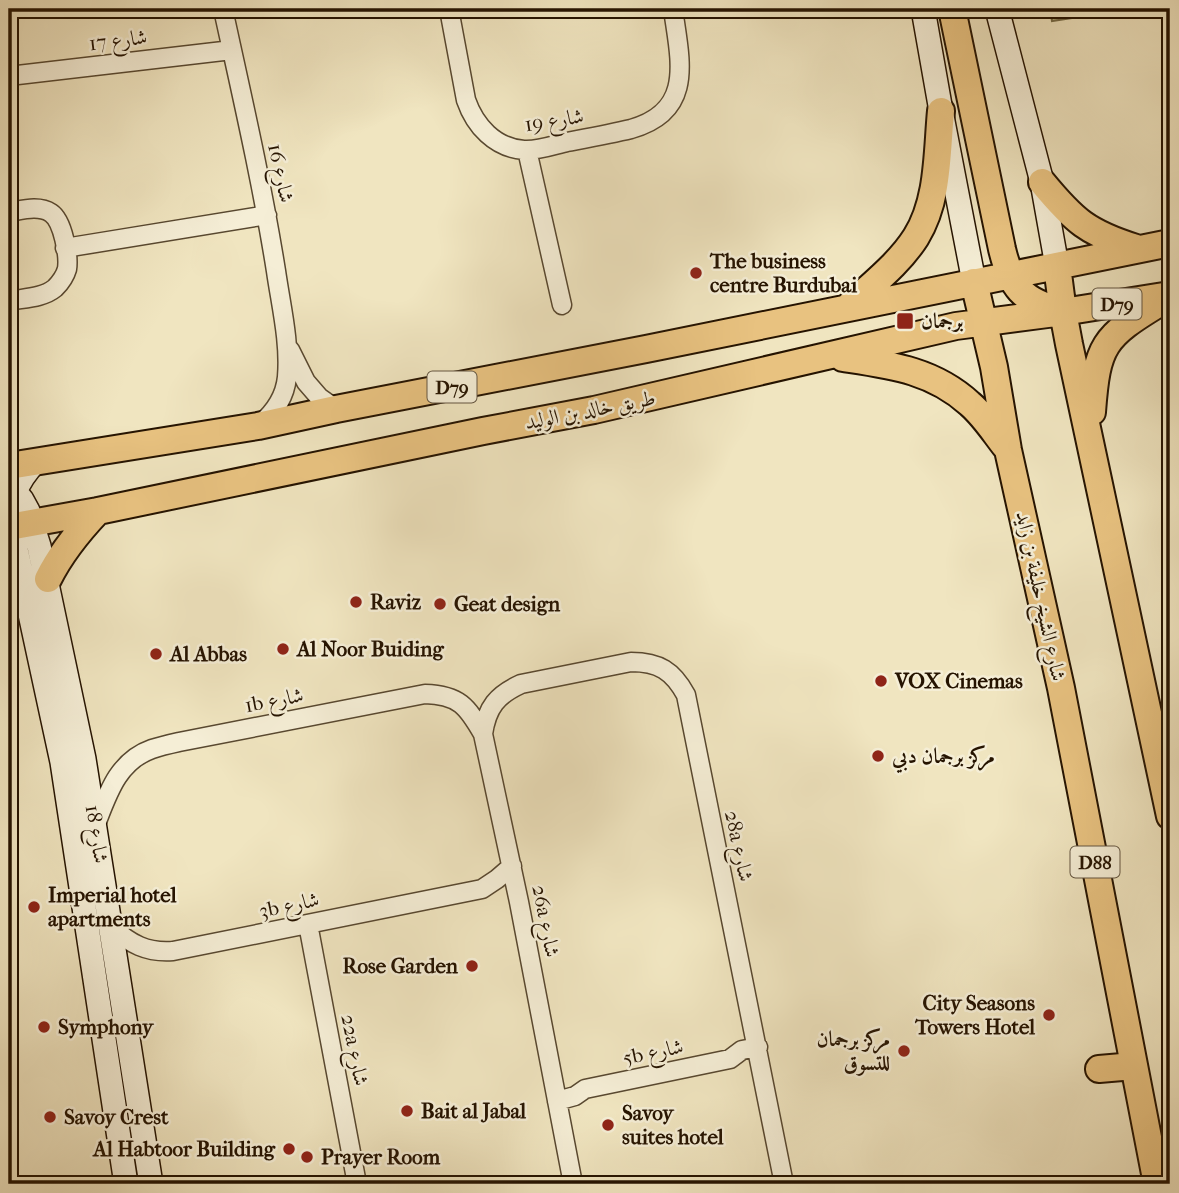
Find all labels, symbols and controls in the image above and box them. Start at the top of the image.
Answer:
street label: شارع 17 [87,25,149,61]
street label: شارع 19 [523,103,586,142]
street label: شارع 16 [257,141,299,206]
place label: The business centre Burdubai [709,249,858,297]
marker: The business centre Burdubai [688,265,704,281]
road number: D79 [1092,288,1142,320]
place label: برجمان [921,309,963,333]
marker: برجمان [895,311,915,331]
road number: D79 [428,372,476,402]
street label: طريق خالد بن الوليد [523,386,658,435]
street label: شارع الشيخ خليفة بن زايد [1004,509,1071,685]
place label: Raviz [370,590,422,614]
place label: Geat design [454,592,561,616]
marker: Raviz [348,594,364,610]
marker: Geat design [432,596,448,612]
place label: Al Noor Buiding [295,637,445,661]
marker: Al Noor Buiding [275,641,291,657]
place label: Al Abbas [168,642,247,666]
marker: Al Abbas [148,646,164,662]
place label: VOX Cinemas [894,669,1023,693]
marker: VOX Cinemas [873,673,889,689]
street label: 1b شارع [243,683,307,723]
place label: مركز برجمان دبي [891,744,995,774]
marker: مركز برجمان دبي [870,748,886,764]
street label: شارع 18 [75,803,113,866]
street label: 28a شارع [714,808,758,885]
road number: D88 [1070,846,1120,877]
place label: Imperial hotel apartments [48,883,177,931]
street label: 26a شارع [521,883,565,960]
street label: 3b شارع [257,887,322,929]
marker: Imperial hotel apartments [26,899,42,915]
place label: Rose Garden [342,954,459,978]
marker: Rose Garden [464,958,480,974]
place label: City Seasons Towers Hotel [914,991,1035,1039]
marker: City Seasons Towers Hotel [1041,1007,1057,1023]
street label: 22a شارع [330,1012,374,1089]
place label: Symphony [58,1015,155,1039]
marker: Symphony [36,1019,52,1035]
place label: مركز برجمان للتسوق [817,1027,890,1076]
street label: 5b شارع [621,1034,687,1076]
marker: مركز برجمان للتسوق [896,1043,912,1059]
place label: Bait al Jabal [421,1099,526,1123]
place label: Savoy suites hotel [622,1101,724,1149]
marker: Bait al Jabal [399,1103,415,1119]
place label: Savoy Crest [64,1105,169,1129]
marker: Savoy Crest [42,1109,58,1125]
marker: Savoy suites hotel [600,1117,616,1133]
place label: Al Habtoor Building [91,1137,276,1161]
marker: Al Habtoor Building [281,1141,297,1157]
place label: Prayer Room [321,1145,441,1169]
marker: Prayer Room [299,1149,315,1165]

